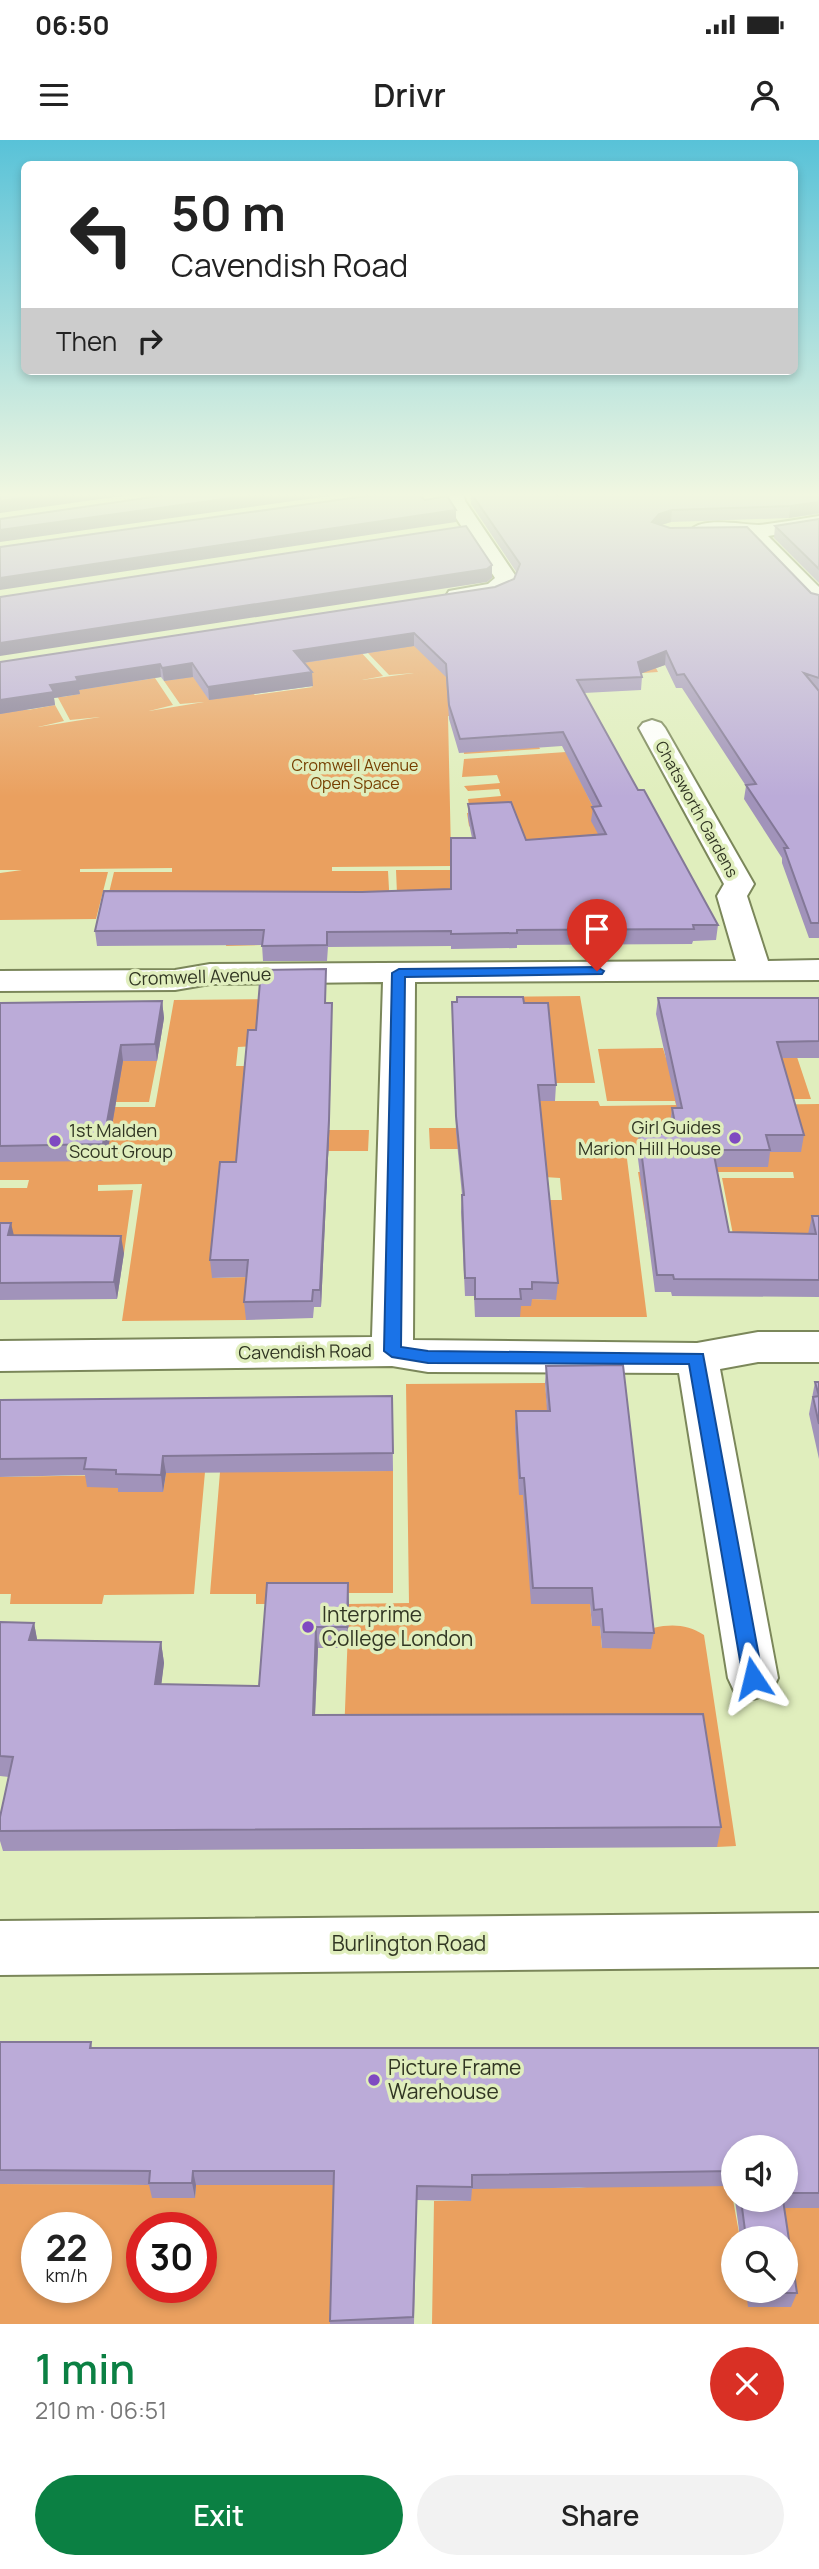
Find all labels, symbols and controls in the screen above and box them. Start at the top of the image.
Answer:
text: 06:50 [35,7,110,43]
text: Drivr [373,73,446,117]
icon: menu [35,76,73,114]
icon: person [746,76,784,114]
text: 50 m [171,179,286,246]
icon: left [56,189,147,280]
text: Cavendish Road [171,243,408,287]
icon: right [131,322,169,360]
text: Then [56,323,117,359]
street label: Chatsworth Gardens [650,737,744,881]
park label: Cromwell Avenue Open Space [292,754,418,794]
pin [567,899,627,971]
icon: arrive [578,910,616,948]
street label: Cromwell Avenue [128,962,272,990]
place label: Girl Guides Marion Hill House [578,1115,721,1160]
place label: 1st Malden Scout Group [69,1118,173,1163]
marker: Girl Guides Marion Hill House [727,1130,743,1146]
marker: 1st Malden Scout Group [47,1133,63,1149]
street label: Cavendish Road [238,1338,372,1364]
place label: Interprime College London [322,1600,473,1652]
marker: Interprime College London [300,1619,316,1635]
position arrow [716,1641,790,1715]
street label: Burlington Road [332,1929,486,1957]
place label: Picture Frame Warehouse [388,2053,521,2105]
marker: Picture Frame Warehouse [366,2072,382,2088]
map controls [721,2135,798,2303]
button: sound [721,2135,798,2212]
speed limit sign: 30 [126,2212,217,2303]
text: 22 [46,2224,87,2272]
button: search [721,2226,798,2303]
text: km/h [46,2263,87,2287]
text: 1 min [35,2339,135,2397]
button: close [710,2347,784,2421]
text: 210 m · 06:51 [35,2394,167,2426]
button: Exit [35,2475,403,2555]
button: Share [417,2475,784,2555]

